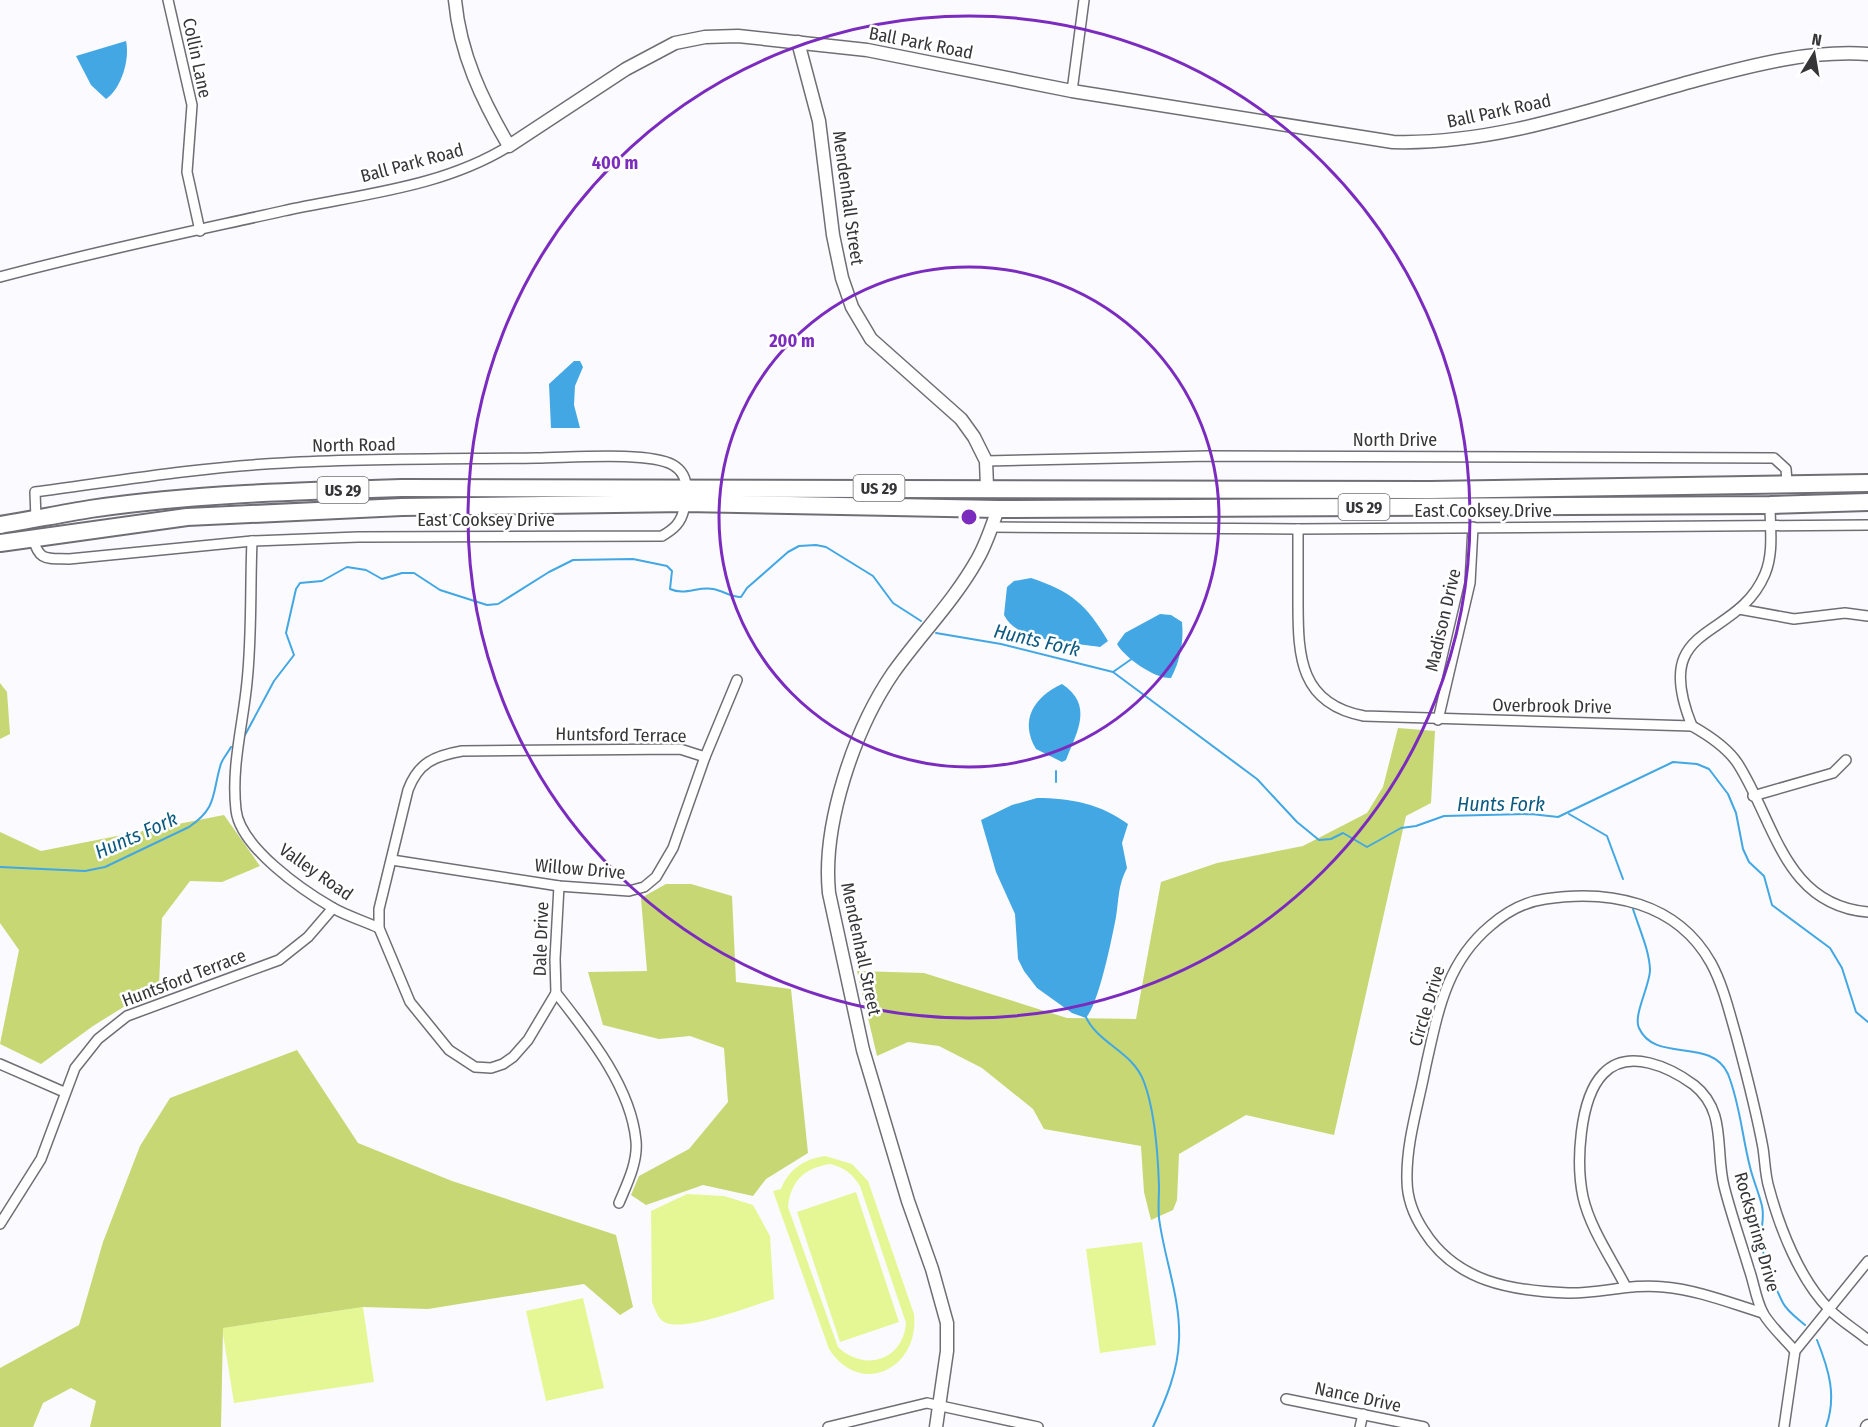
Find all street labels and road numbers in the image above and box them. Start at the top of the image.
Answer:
street label: Collin Lane [178,16,216,100]
street label: Ball Park Road [867,22,975,64]
street label: Ball Park Road [1445,89,1553,133]
street label: Mendenhall Street [828,129,868,267]
street label: Ball Park Road [358,139,466,187]
street label: North Drive [1353,429,1437,451]
street label: North Road [312,433,396,457]
road number: US 29 [854,475,904,501]
road number: US 29 [318,477,368,503]
road number: US 29 [1338,494,1390,520]
street label: East Cooksey Drive [1414,500,1552,522]
street label: East Cooksey Drive [417,509,555,531]
street label: Madison Drive [1420,566,1466,674]
street label: Overbrook Drive [1492,694,1612,718]
street label: Huntsford Terrace [555,723,687,747]
street label: Valley Road [275,839,357,905]
street label: Willow Drive [534,854,626,884]
street label: Mendenhall Street [836,881,886,1018]
street label: Dale Drive [529,901,553,977]
street label: Huntsford Terrace [119,944,249,1012]
street label: Circle Drive [1404,963,1450,1049]
street label: Rockspring Drive [1729,1170,1785,1294]
street label: Nance Drive [1313,1377,1403,1417]

